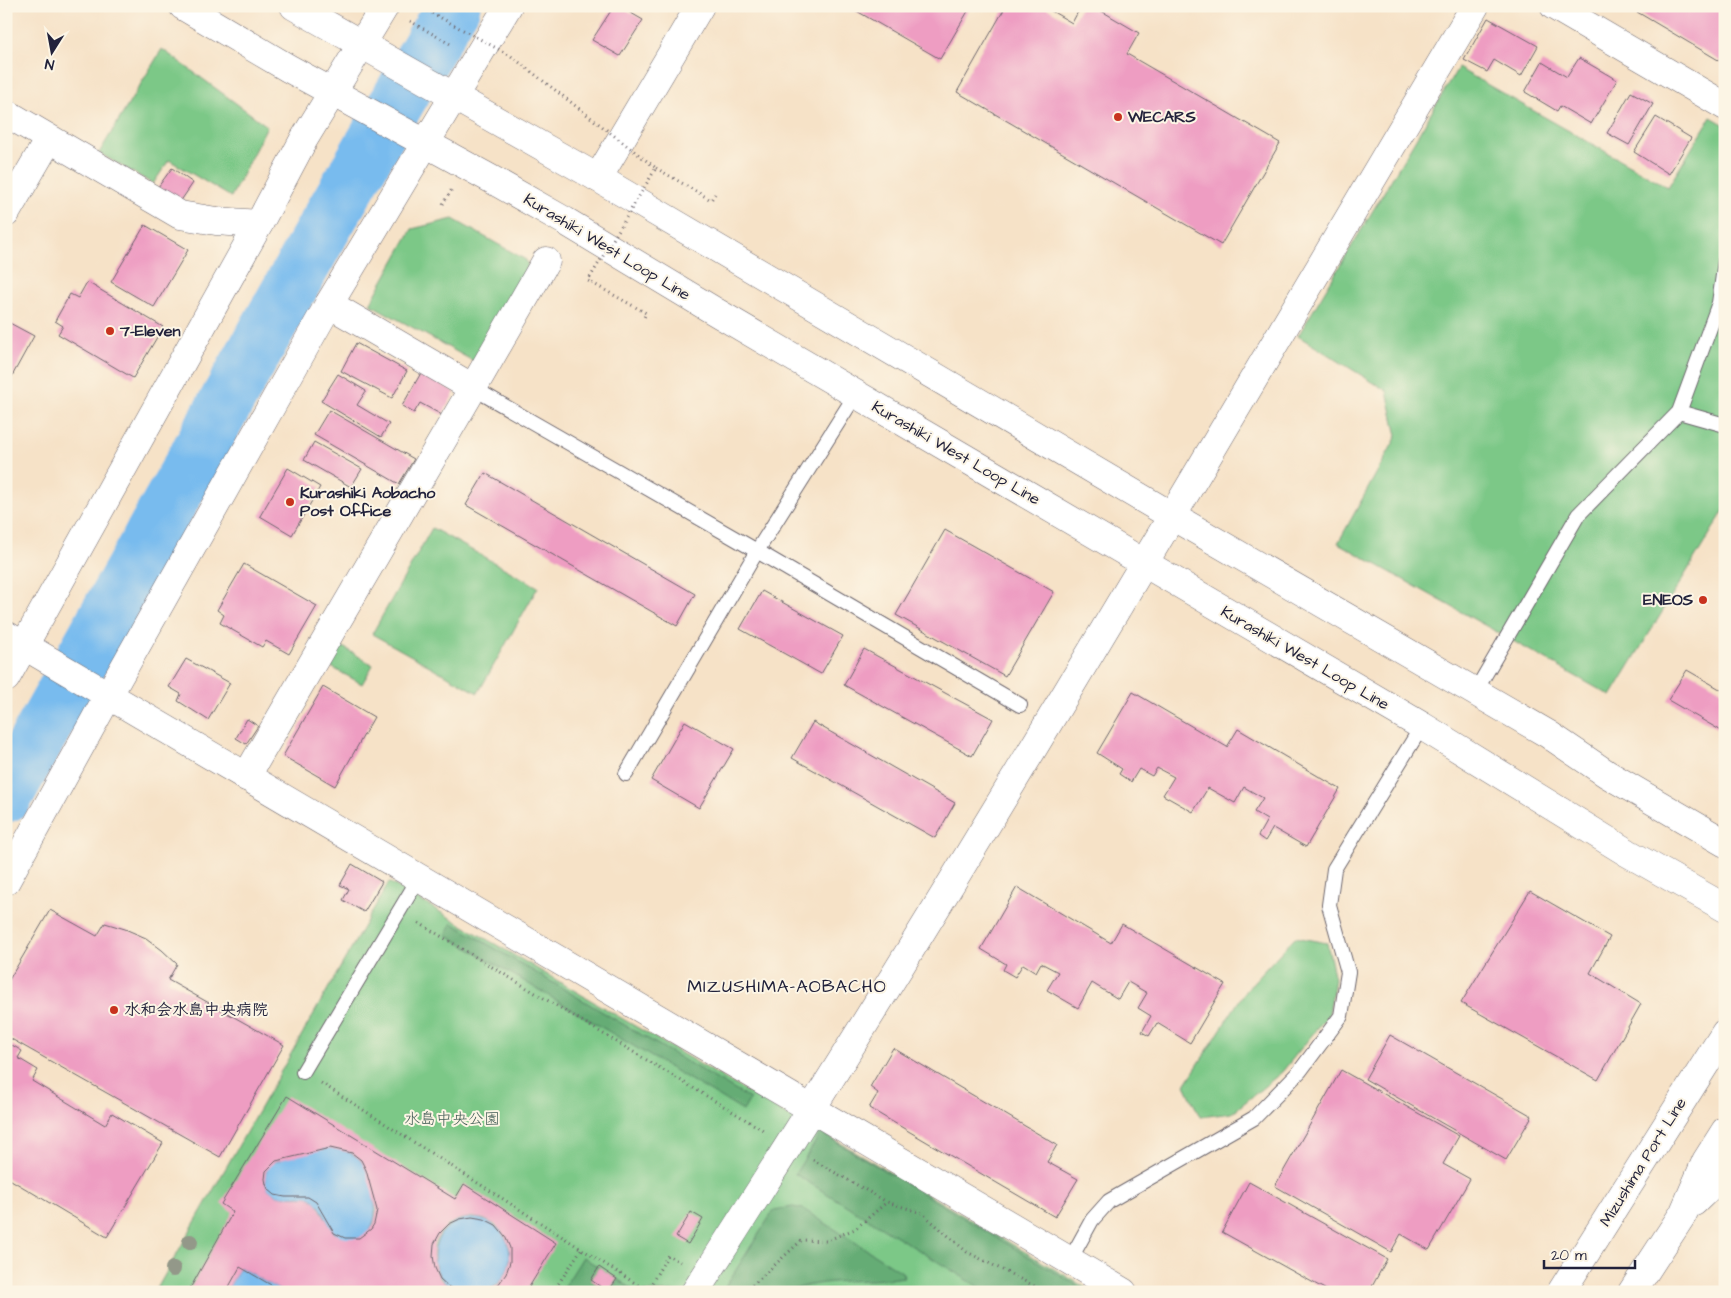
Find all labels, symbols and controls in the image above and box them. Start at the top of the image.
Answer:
north arrow [28,28,78,78]
text: N [43,53,56,74]
place label: WECARS [1127,106,1197,128]
marker: WECARS [1112,111,1124,123]
street label: Kurashiki West Loop Line [519,188,695,306]
place label: 7-Eleven [119,320,180,342]
marker: 7-Eleven [104,325,116,337]
street label: Kurashiki West Loop Line [868,396,1044,510]
place label: Kurashiki Aobacho Post Office [300,482,436,522]
marker: Kurashiki Aobacho Post Office [284,496,296,508]
place label: ENEOS [1643,589,1694,611]
marker: ENEOS [1697,594,1709,606]
street label: Kurashiki West Loop Line [1217,601,1393,715]
district label: MIZUSHIMA-AOBACHO [687,974,887,999]
place label: 水和会水島中央病院 [124,999,268,1021]
marker: 水和会水島中央病院 [108,1004,120,1016]
street label: Mizushima Port Line [1594,1093,1692,1231]
park label: 水島中央公園 [404,1108,500,1130]
scale bar [1544,1238,1635,1270]
text: 20 m [1551,1245,1587,1266]

